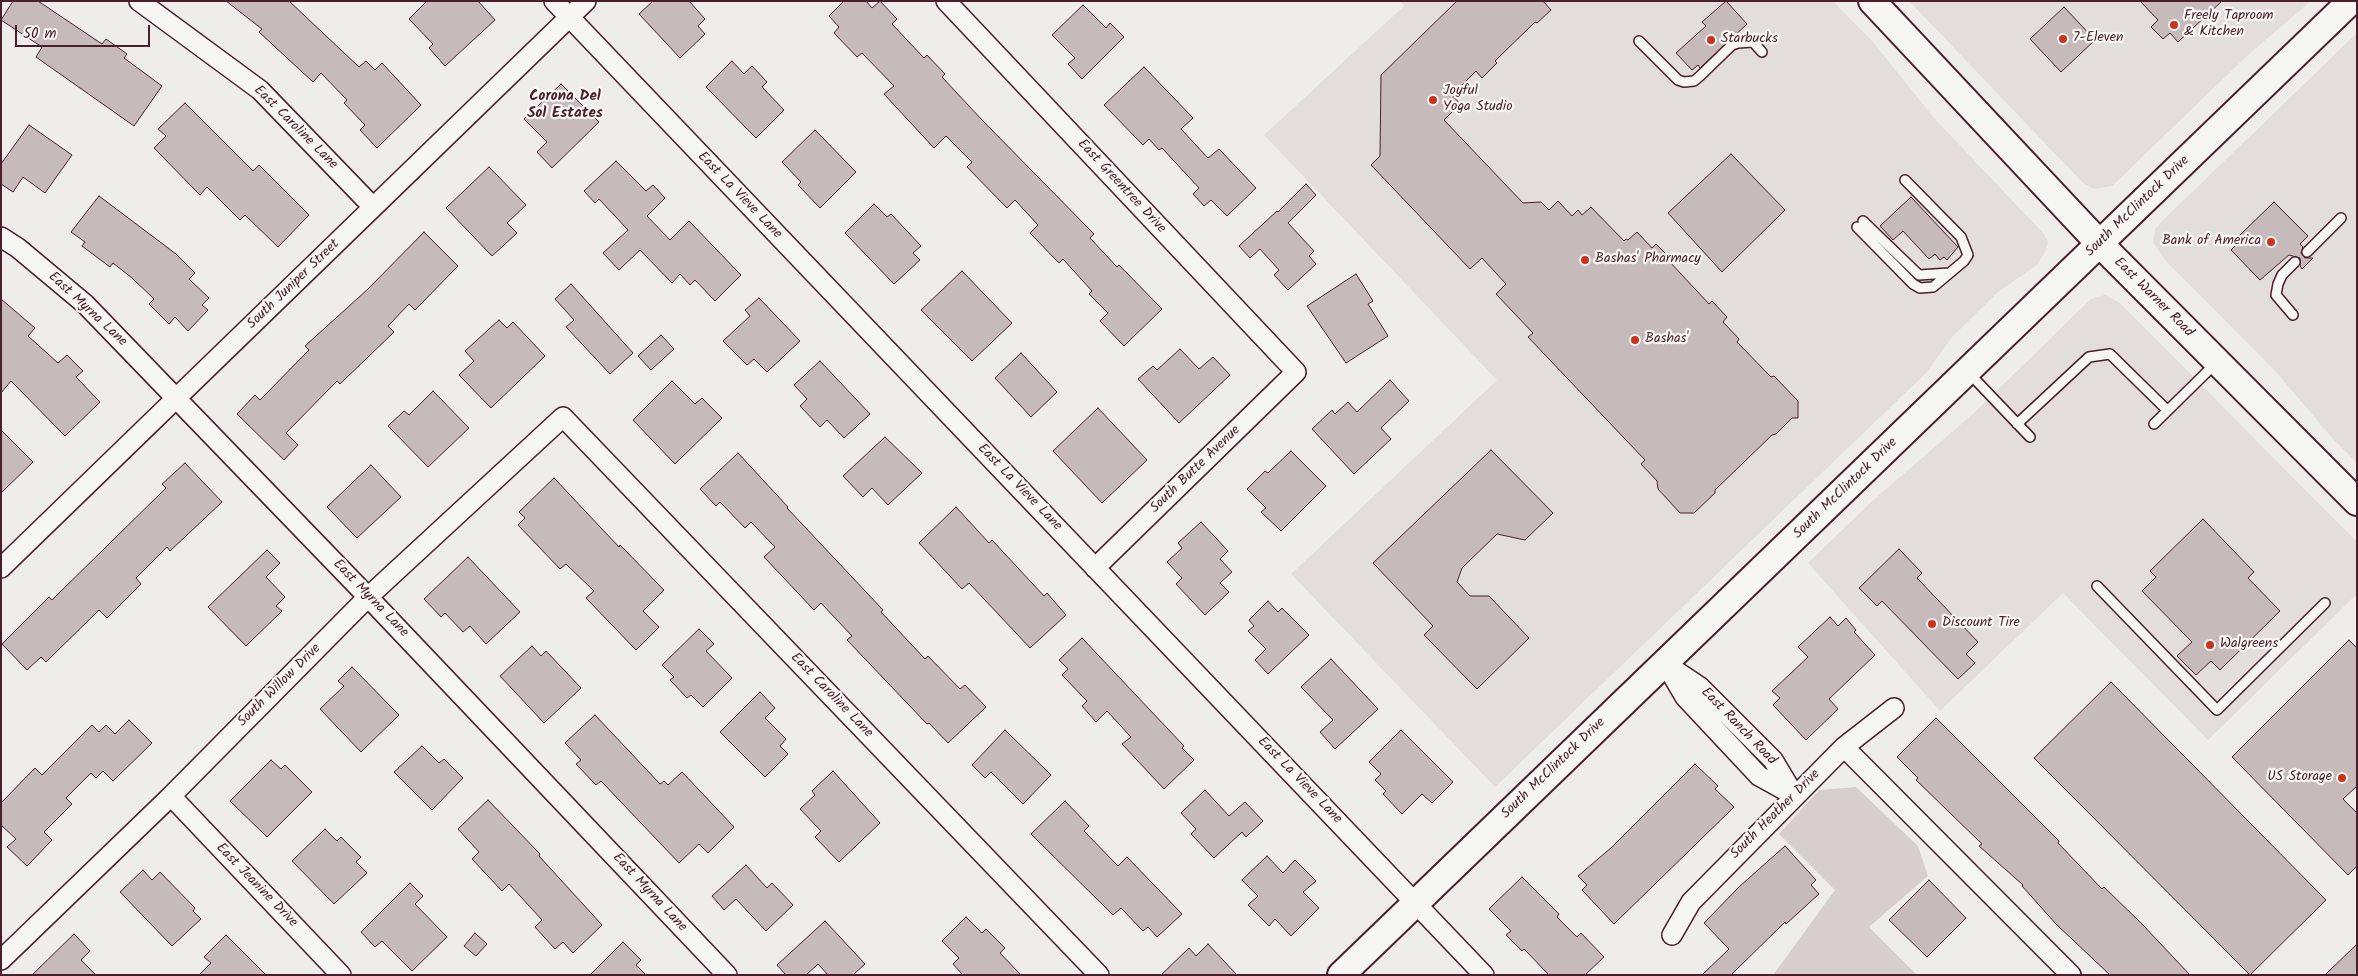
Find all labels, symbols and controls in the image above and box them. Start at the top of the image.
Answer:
place label: Freely Taproom & Kitchen [2184,9,2273,41]
scale bar [18,15,152,47]
marker: Freely Taproom & Kitchen [2168,19,2180,31]
text: 50 m [23,22,57,46]
place label: 7-Eleven [2073,31,2123,47]
place label: Starbucks [1721,32,1778,48]
marker: 7-Eleven [2057,33,2069,45]
marker: Starbucks [1705,34,1717,46]
street label: East Caroline Lane [250,83,340,173]
place label: Joyful Yoga Studio [1443,84,1512,116]
district label: Corona Del Sol Estates [527,88,603,123]
marker: Joyful Yoga Studio [1427,94,1439,106]
street label: East Greentree Drive [1073,136,1169,238]
street label: East La Vieve Lane [693,149,785,243]
street label: South McClintock Drive [2082,153,2194,261]
place label: Bank of America [2162,234,2261,250]
marker: Bank of America [2265,236,2277,248]
street label: South Juniper Street [244,237,344,333]
place label: Bashas' Pharmacy [1595,252,1701,268]
marker: Bashas' Pharmacy [1579,254,1591,266]
street label: East Warner Road [2110,255,2196,341]
street label: East Myrna Lane [44,269,130,351]
place label: Bashas' [1645,332,1689,348]
marker: Bashas' [1629,334,1641,346]
street label: South Butte Avenue [1147,423,1245,517]
street label: South McClintock Drive [1790,435,1902,543]
street label: East La Vieve Lane [973,441,1065,535]
street label: East Myrna Lane [329,557,411,641]
place label: Discount Tire [1942,616,2020,632]
marker: Discount Tire [1926,618,1938,630]
place label: Walgreens [2220,637,2278,653]
marker: Walgreens [2204,639,2216,651]
street label: South Willow Drive [235,641,325,731]
street label: East Caroline Lane [786,650,876,742]
street label: East Ranch Road [1697,685,1779,769]
street label: South McClintock Drive [1498,715,1610,823]
street label: East La Vieve Lane [1253,734,1345,828]
street label: South Heather Drive [1728,767,1824,863]
place label: US Storage [2267,770,2332,786]
marker: US Storage [2336,772,2348,784]
street label: East Jeanine Drive [212,840,300,932]
street label: East Myrna Lane [608,850,690,936]

